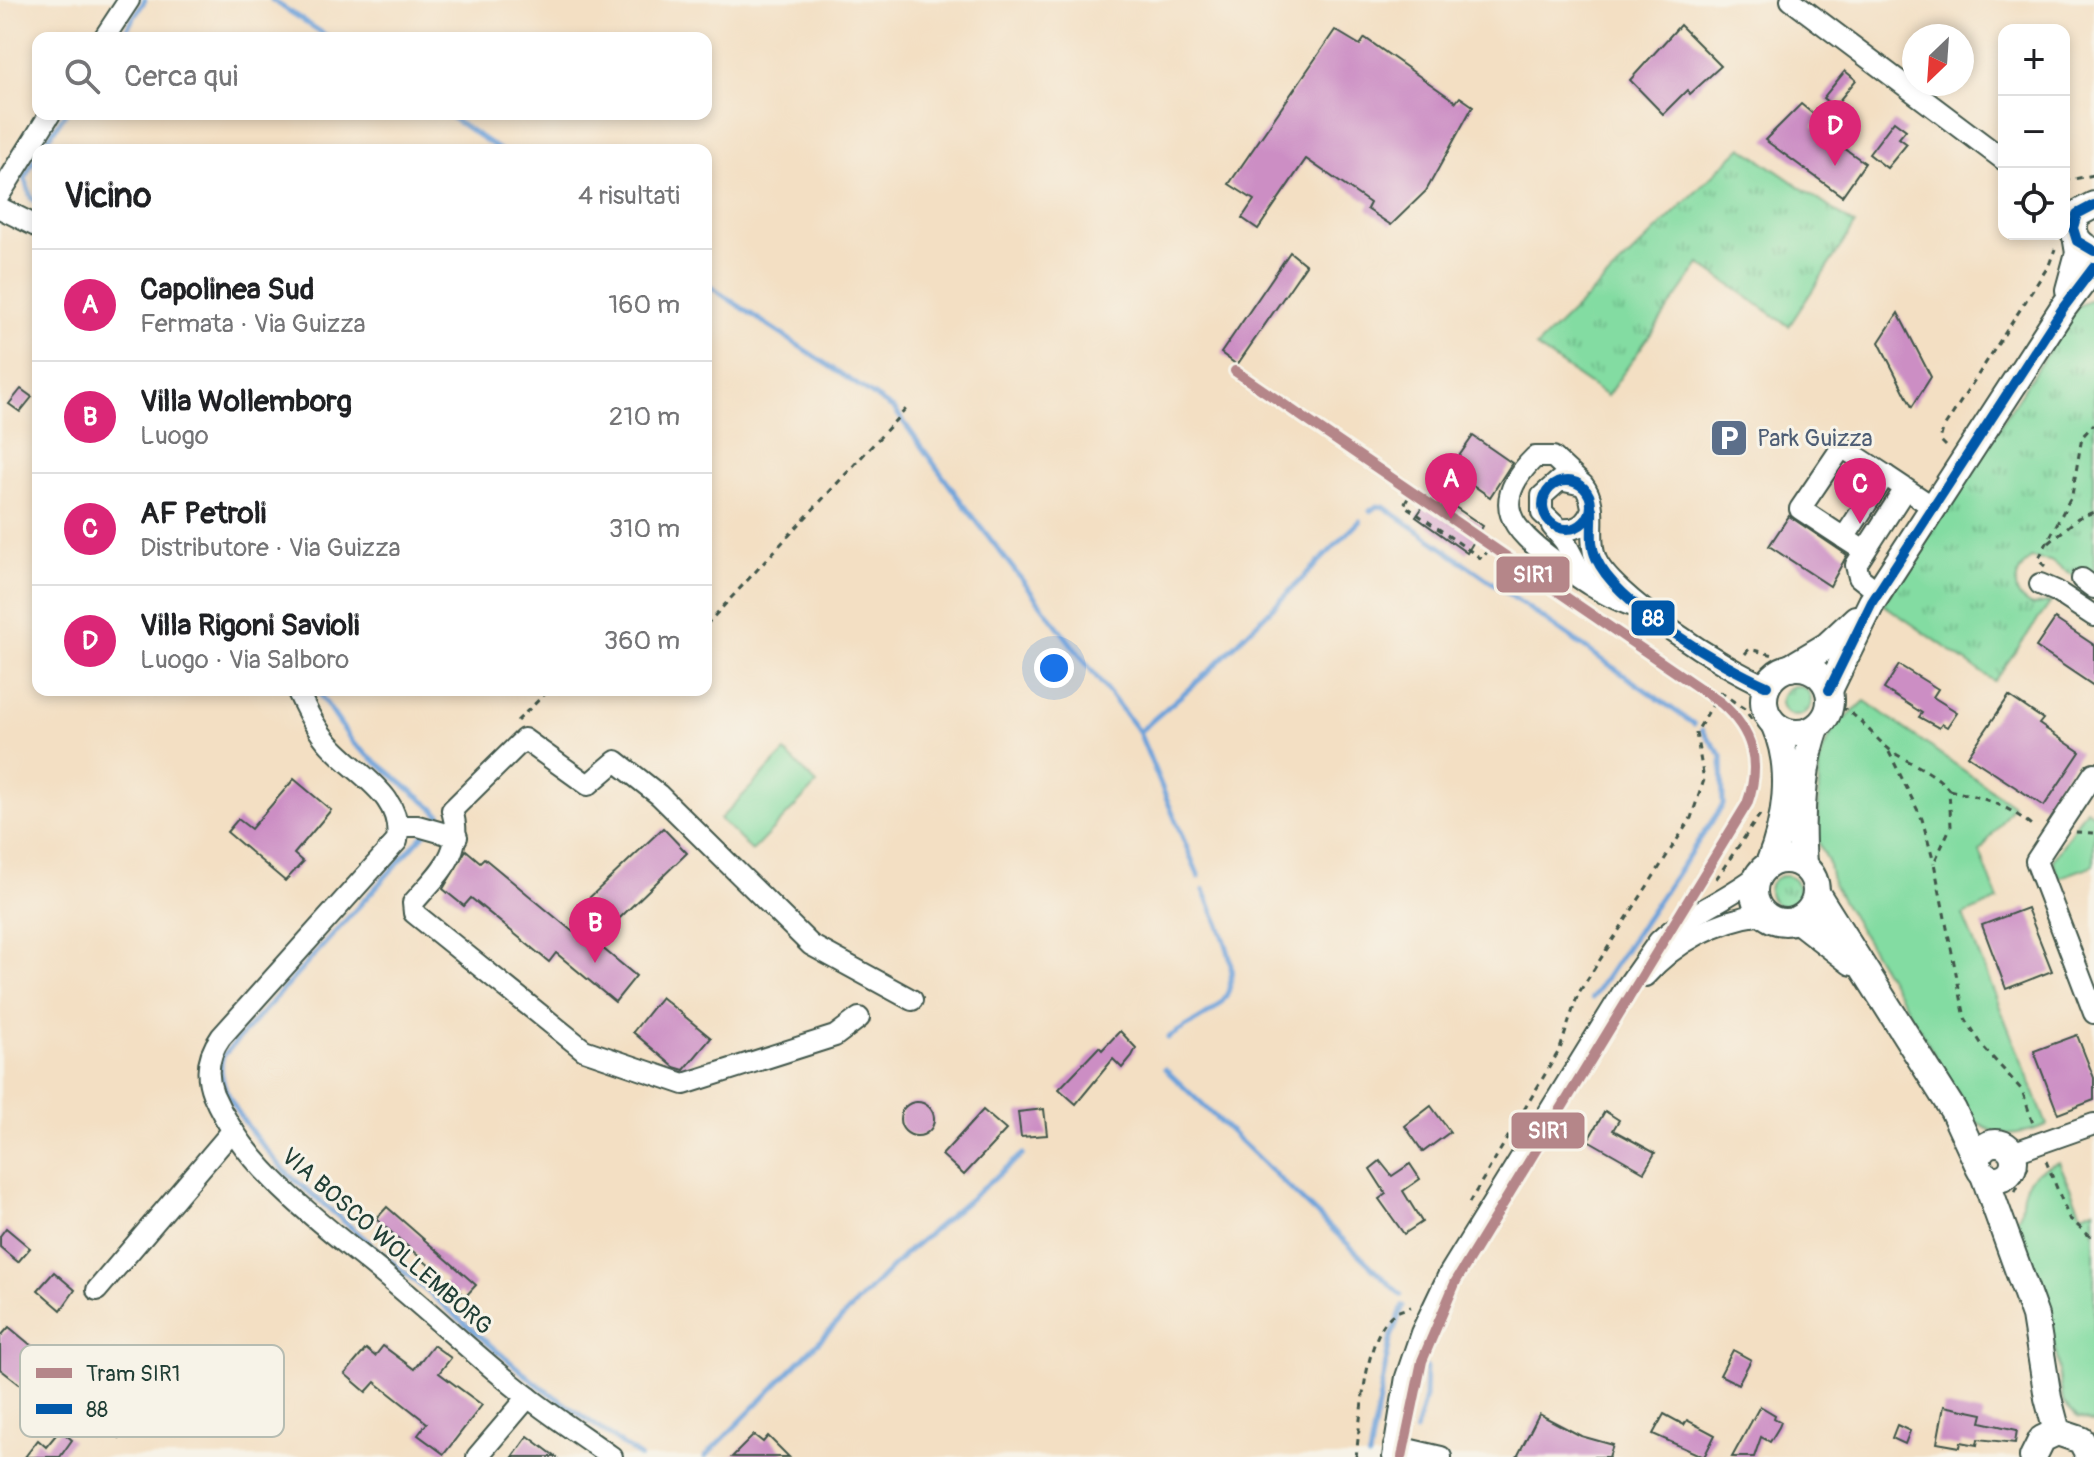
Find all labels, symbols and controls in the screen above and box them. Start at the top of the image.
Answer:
north arrow [1902,24,1974,96]
map controls [1998,24,2070,240]
button: + [1998,24,2070,96]
search box [32,32,712,120]
icon: search [60,54,104,98]
text: Cerca qui [124,58,238,95]
button: − [1998,96,2070,168]
pin: D [1809,100,1861,166]
button: locate [1998,168,2070,240]
text: Vicino [64,175,152,218]
text: 4 risultati [578,180,680,212]
text: Capolinea Sud [140,271,314,308]
text: A [82,289,98,321]
text: 160 m [608,289,680,321]
text: Fermata · Via Guizza [140,308,366,340]
text: Villa Wollemborg [140,383,352,420]
text: B [83,401,97,433]
text: 210 m [609,401,680,433]
parking icon: Park Guizza [1708,417,1750,459]
text: Luogo [140,420,209,452]
place label: Park Guizza [1757,424,1873,453]
pin: A [1425,453,1477,519]
pin: C [1834,458,1886,524]
text: AF Petroli [140,495,266,532]
text: C [82,513,98,545]
text: 310 m [609,513,680,545]
text: Distributore · Via Guizza [140,532,401,564]
line badge: SIR1 [1495,555,1571,594]
text: SIR1 [1513,561,1553,589]
line badge: 88 [1630,599,1676,637]
text: 88 [1642,605,1664,633]
text: Villa Rigoni Savioli [140,607,359,644]
text: D [82,625,98,657]
text: 360 m [604,625,680,657]
text: Luogo · Via Salboro [140,644,349,676]
your location [1034,648,1074,688]
pin: B [569,897,621,963]
line badge: SIR1 [1510,1111,1586,1150]
text: SIR1 [1528,1117,1568,1145]
street label: VIA BOSCO WOLLEMBORG [275,1142,498,1341]
legend [20,1345,284,1437]
text: Tram SIR1 [86,1360,180,1388]
text: 88 [86,1396,108,1424]

